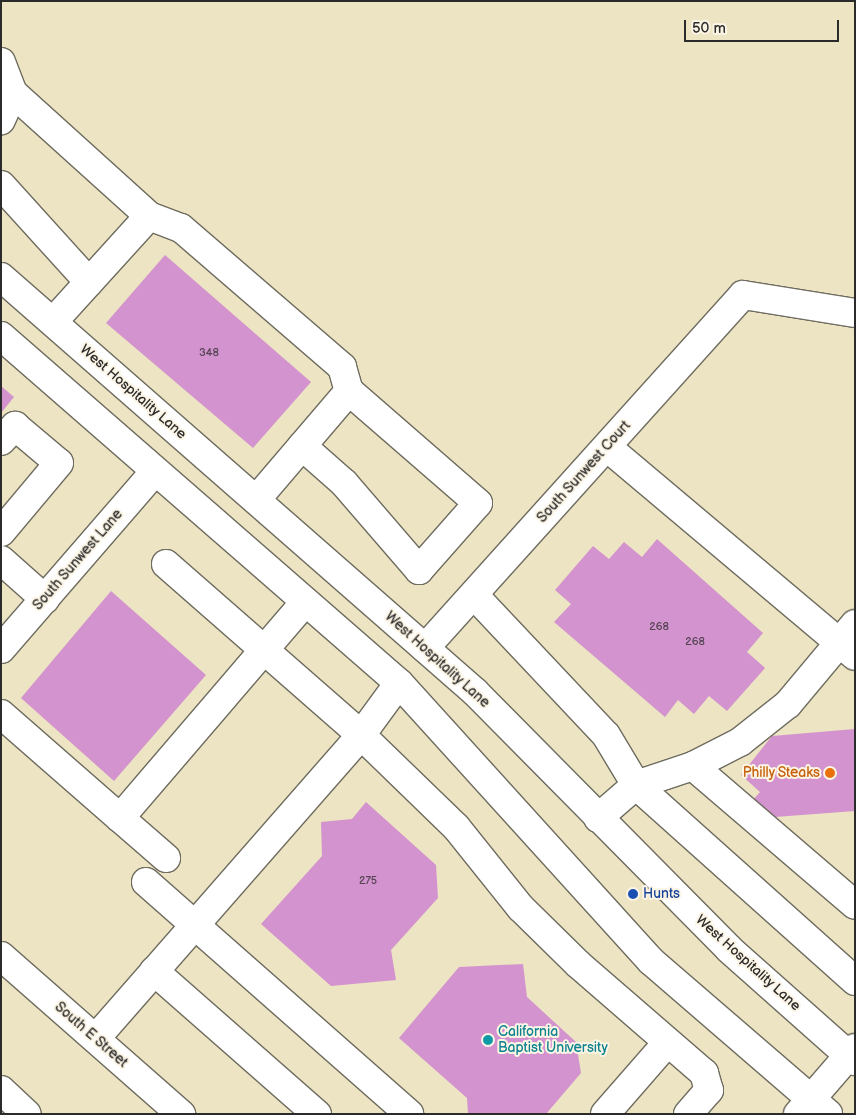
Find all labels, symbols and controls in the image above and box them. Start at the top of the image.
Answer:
scale bar [686,10,841,42]
text: 50 m [692,19,726,38]
street label: West Hospitality Lane [76,341,190,443]
house number: 348 [199,346,219,360]
street label: South Sunwest Court [534,417,634,527]
street label: South Sunwest Lane [30,506,126,614]
street label: West Hospitality Lane [381,608,493,712]
house number: 268 [649,620,669,634]
house number: 268 [685,635,705,649]
place label: Philly Steaks [741,765,820,781]
marker: Philly Steaks [824,767,836,779]
house number: 275 [359,874,377,888]
place label: Hunts [643,886,680,902]
marker: Hunts [627,888,639,900]
street label: West Hospitality Lane [692,911,804,1015]
street label: South E Street [51,999,131,1071]
place label: California Baptist University [498,1024,608,1056]
marker: California Baptist University [482,1034,494,1046]

